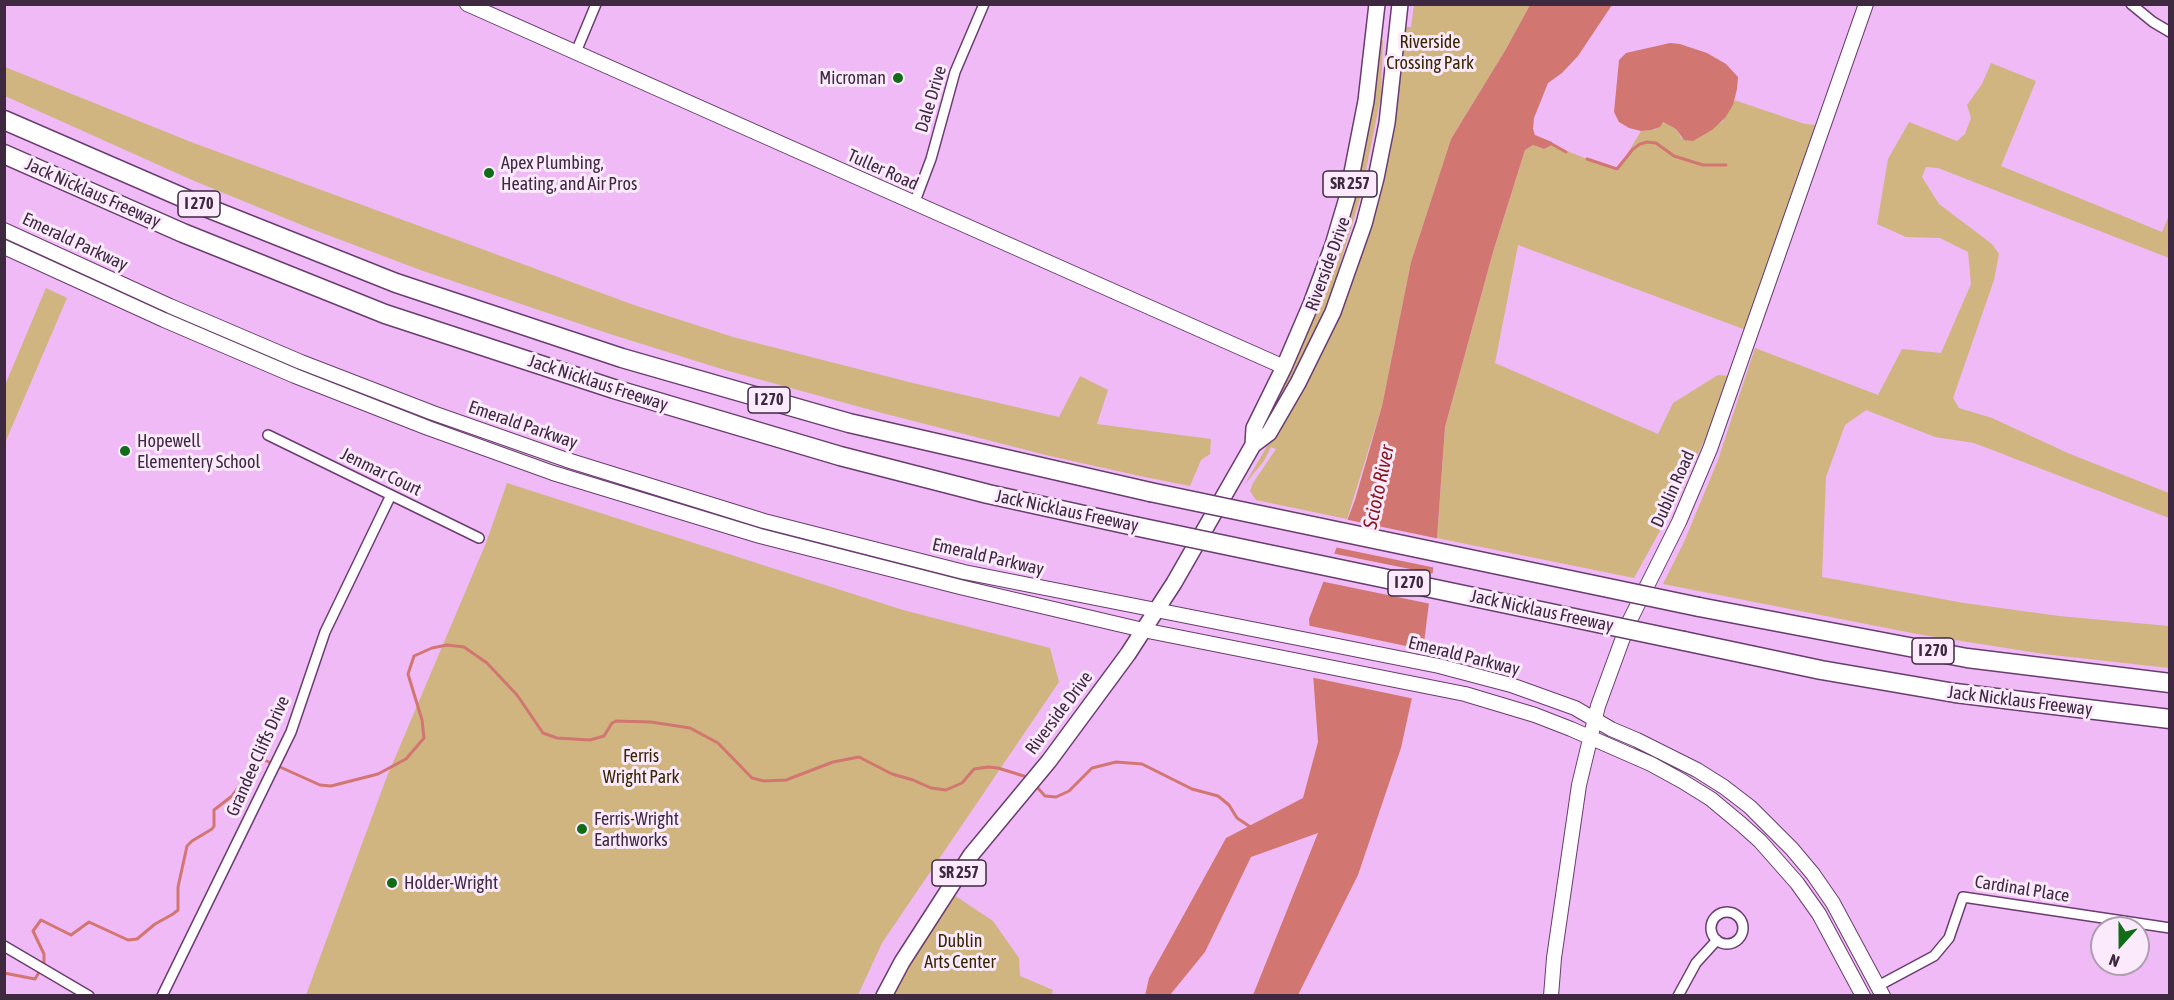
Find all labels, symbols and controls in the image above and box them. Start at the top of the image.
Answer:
park label: Riverside Crossing Park [1386,31,1474,74]
street label: Dale Drive [911,63,951,135]
place label: Microman [819,67,886,89]
marker: Microman [891,71,905,85]
street label: Tuller Road [844,145,922,195]
place label: Apex Plumbing, Heating, and Air Pros [501,152,637,195]
street label: Jack Nicklaus Freeway [22,153,164,233]
marker: Apex Plumbing, Heating, and Air Pros [482,166,496,180]
road number: SR 257 [1323,171,1377,197]
road number: I 270 [178,191,220,217]
street label: Emerald Parkway [19,208,131,276]
street label: Riverside Drive [1301,214,1355,314]
street label: Jack Nicklaus Freeway [525,350,671,416]
road number: I 270 [748,387,790,413]
street label: Emerald Parkway [466,396,580,454]
place label: Hopewell Elementery School [137,430,260,472]
street label: Jenmar Court [337,443,425,501]
water label: Scioto River [1358,443,1400,531]
marker: Hopewell Elementery School [118,444,132,458]
street label: Dublin Road [1647,447,1699,531]
street label: Jack Nicklaus Freeway [993,485,1141,537]
street label: Emerald Parkway [930,534,1046,580]
road number: I 270 [1388,570,1430,596]
street label: Jack Nicklaus Freeway [1468,585,1616,637]
street label: Emerald Parkway [1406,632,1522,680]
road number: I 270 [1912,638,1954,664]
street label: Riverside Drive [1021,667,1097,759]
street label: Jack Nicklaus Freeway [1946,681,2094,721]
street label: Grandee Cliffs Drive [222,693,294,819]
park label: Ferris Wright Park [603,745,679,788]
place label: Ferris-Wright Earthworks [594,808,679,850]
marker: Ferris-Wright Earthworks [575,822,589,836]
road number: SR 257 [932,860,986,886]
street label: Cardinal Place [1973,871,2071,907]
place label: Holder-Wright [404,872,498,894]
marker: Holder-Wright [385,876,399,890]
north arrow [2090,916,2150,976]
park label: Dublin Arts Center [924,930,996,972]
text: N [2107,951,2122,971]

